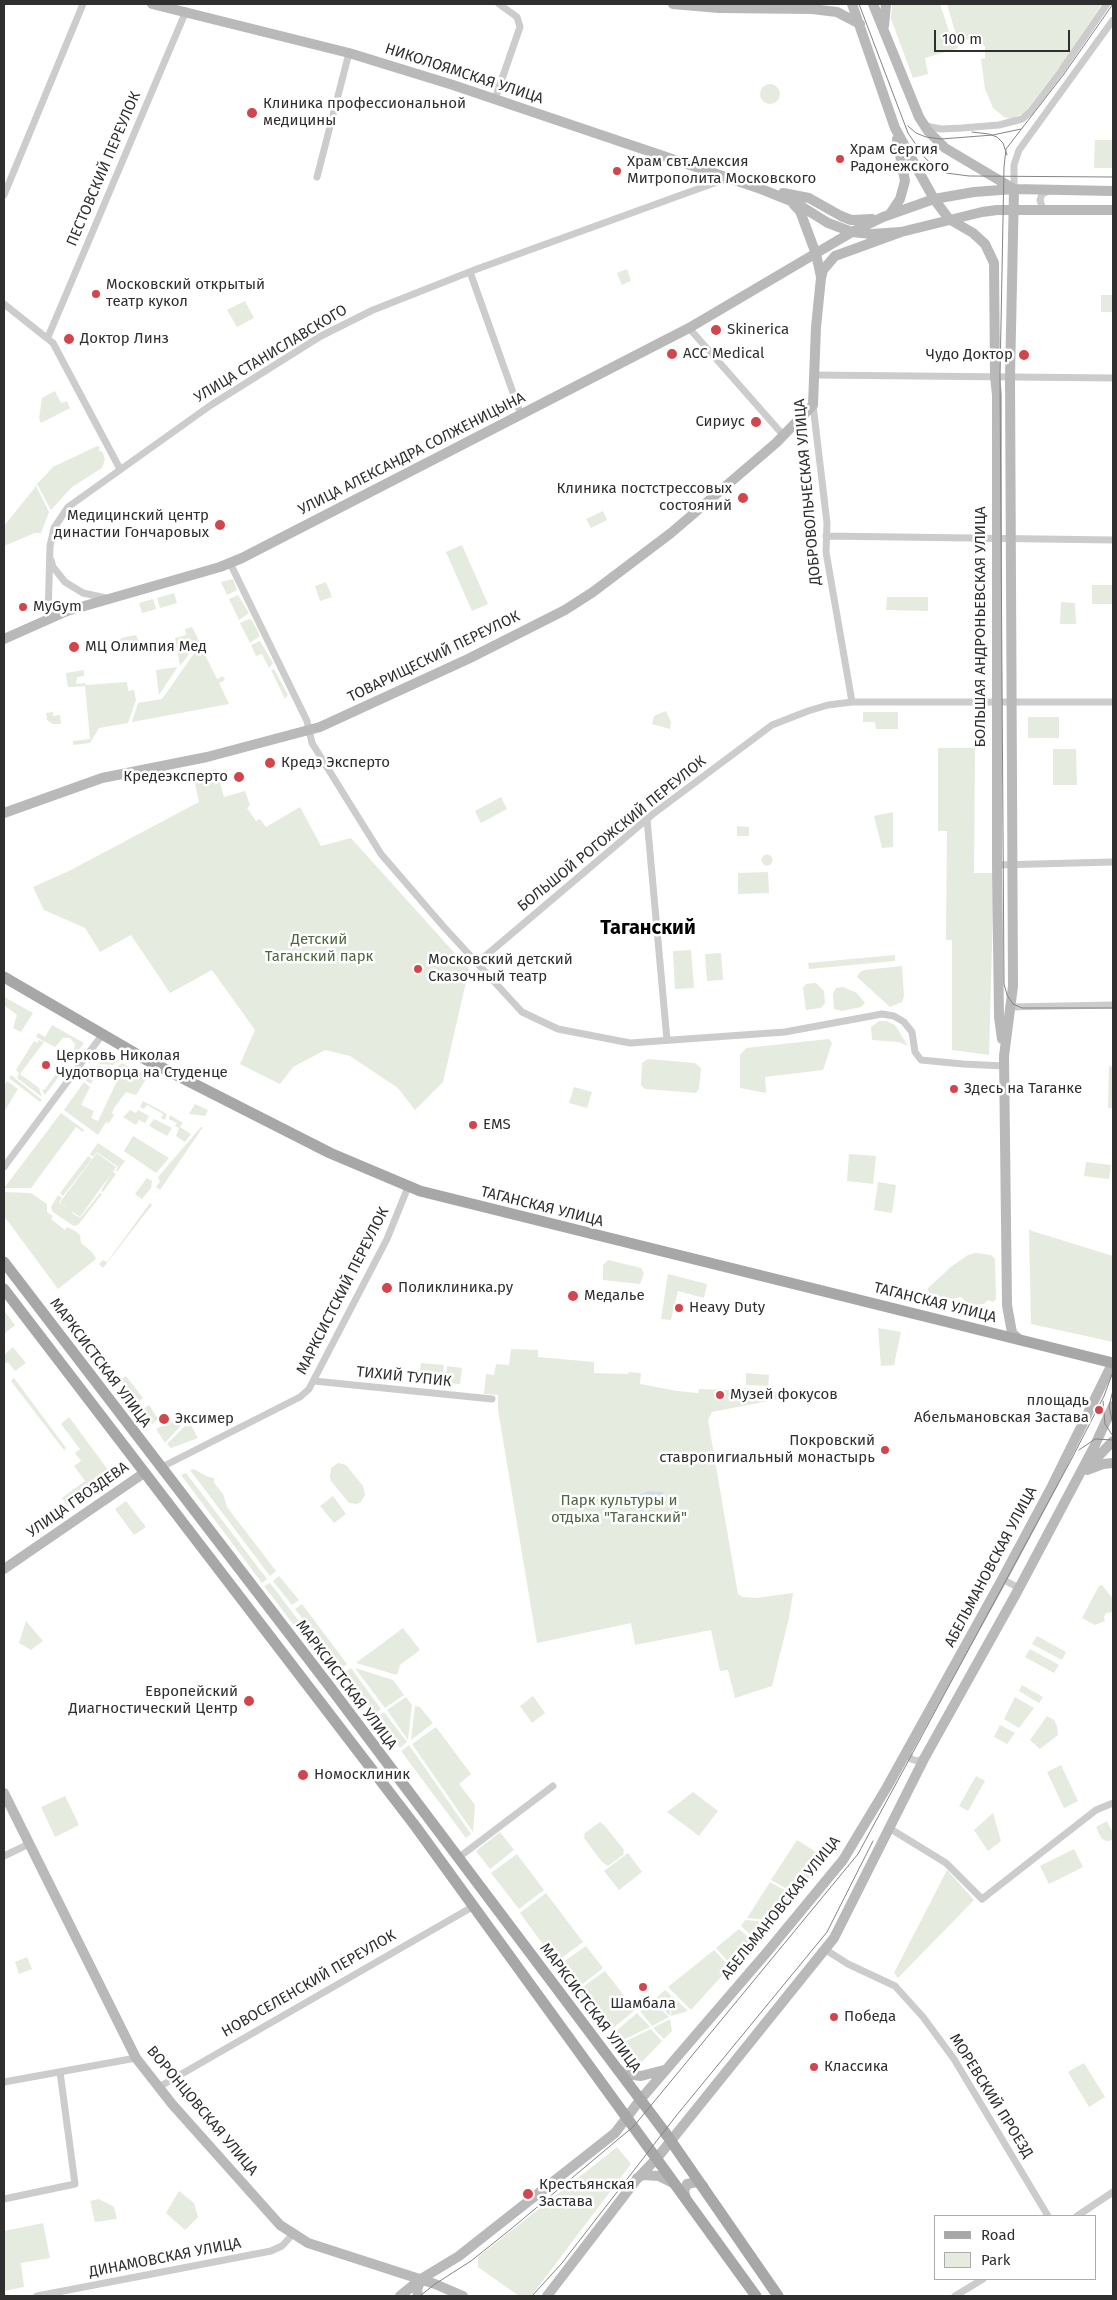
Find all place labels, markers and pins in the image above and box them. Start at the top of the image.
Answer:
place label: Клиника профессиональной медицины [263,95,466,130]
marker: Клиника профессиональной медицины [245,106,259,120]
place label: Храм Сергия Радонежского [850,141,949,176]
place label: Храм свт.Алексия Митрополита Московского [627,153,816,188]
marker: Храм Сергия Радонежского [834,153,846,165]
marker: Храм свт.Алексия Митрополита Московского [611,165,623,177]
place label: Московский открытый театр кукол [106,276,265,311]
marker: Московский открытый театр кукол [90,288,102,300]
place label: Skinerica [727,321,789,339]
marker: Skinerica [709,323,723,337]
place label: Доктор Линз [80,330,169,348]
marker: Доктор Линз [62,332,76,346]
place label: ACC Medical [683,345,764,363]
place label: Чудо Доктор [926,346,1013,364]
marker: ACC Medical [665,347,679,361]
marker: Чудо Доктор [1017,348,1031,362]
place label: Сириус [695,413,745,431]
marker: Сириус [749,415,763,429]
place label: Клиника постстрессовых состояний [557,480,732,515]
marker: Клиника постстрессовых состояний [736,491,750,505]
place label: Медицинский центр династии Гончаровых [54,507,209,542]
marker: Медицинский центр династии Гончаровых [213,518,227,532]
place label: MyGym [33,598,82,616]
marker: MyGym [17,601,29,613]
place label: МЦ Олимпия Мед [85,638,207,656]
marker: МЦ Олимпия Мед [67,640,81,654]
place label: Кредэ Эксперто [281,754,390,772]
marker: Кредэ Эксперто [263,756,277,770]
place label: Кредеэксперто [123,768,228,786]
marker: Кредеэксперто [232,770,246,784]
place label: Московский детский Сказочный театр [428,951,573,986]
marker: Московский детский Сказочный театр [412,963,424,975]
place label: Церковь Николая Чудотворца на Студенце [56,1047,228,1082]
marker: Церковь Николая Чудотворца на Студенце [40,1059,52,1071]
place label: Здесь на Таганке [964,1080,1082,1098]
marker: Здесь на Таганке [948,1083,960,1095]
place label: EMS [483,1116,511,1134]
marker: EMS [467,1119,479,1131]
place label: Поликлиника.ру [398,1279,513,1297]
marker: Поликлиника.ру [380,1281,394,1295]
place label: Медалье [584,1287,645,1305]
marker: Медалье [566,1289,580,1303]
place label: Heavy Duty [689,1299,765,1317]
marker: Heavy Duty [673,1302,685,1314]
place label: Музей фокусов [730,1386,838,1404]
marker: Музей фокусов [714,1389,726,1401]
place label: площадь Абельмановская Застава [914,1392,1089,1427]
marker: площадь Абельмановская Застава [1093,1404,1105,1416]
place label: Эксимер [175,1410,234,1428]
marker: Эксимер [157,1412,171,1426]
place label: Покровский ставропигиальный монастырь [659,1432,875,1467]
marker: Покровский ставропигиальный монастырь [879,1444,891,1456]
place label: Европейский Диагностический Центр [69,1683,238,1718]
marker: Европейский Диагностический Центр [242,1694,256,1708]
place label: Номосклиник [314,1766,410,1784]
marker: Номосклиник [296,1768,310,1782]
marker: Шамбала [637,1981,649,1993]
place label: Шамбала [610,1995,676,2013]
place label: Победа [844,2008,896,2026]
marker: Победа [828,2011,840,2023]
place label: Классика [824,2058,888,2076]
marker: Классика [808,2061,820,2073]
place label: Крестьянская Застава [539,2176,635,2211]
marker: Крестьянская Застава [521,2187,535,2201]

